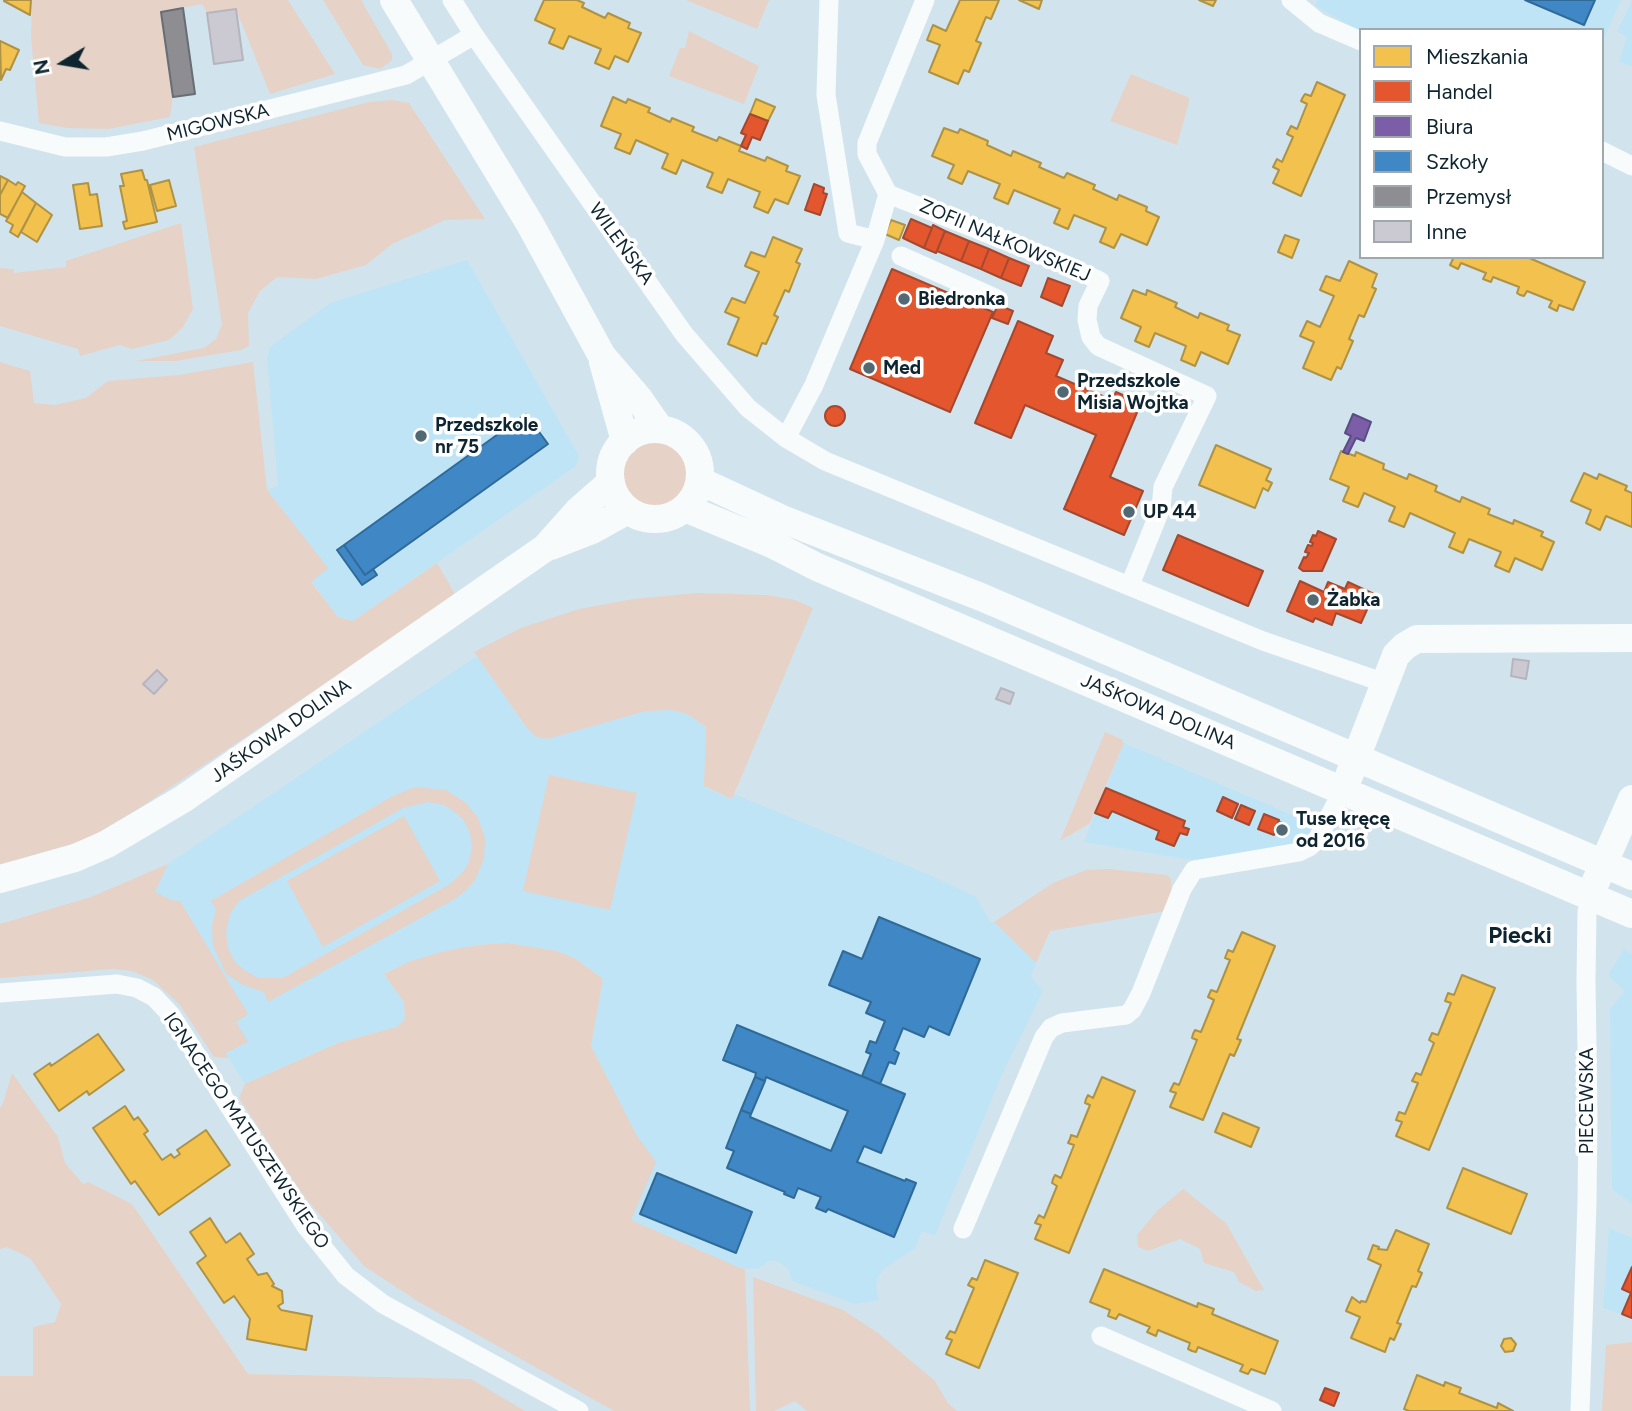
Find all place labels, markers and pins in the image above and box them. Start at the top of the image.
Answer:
place label: Biedronka [918,288,1005,310]
marker: Biedronka [896,291,912,307]
place label: Med [883,357,921,379]
marker: Med [861,360,877,376]
place label: Przedszkole Misia Wojtka [1077,370,1189,414]
marker: Przedszkole Misia Wojtka [1055,384,1071,400]
place label: Przedszkole nr 75 [435,414,538,458]
marker: Przedszkole nr 75 [413,428,429,444]
place label: UP 44 [1143,501,1196,523]
marker: UP 44 [1121,504,1137,520]
place label: Żabka [1327,589,1380,611]
marker: Żabka [1305,592,1321,608]
place label: Tuse kręcę od 2016 [1296,808,1390,852]
marker: Tuse kręcę od 2016 [1274,822,1290,838]

